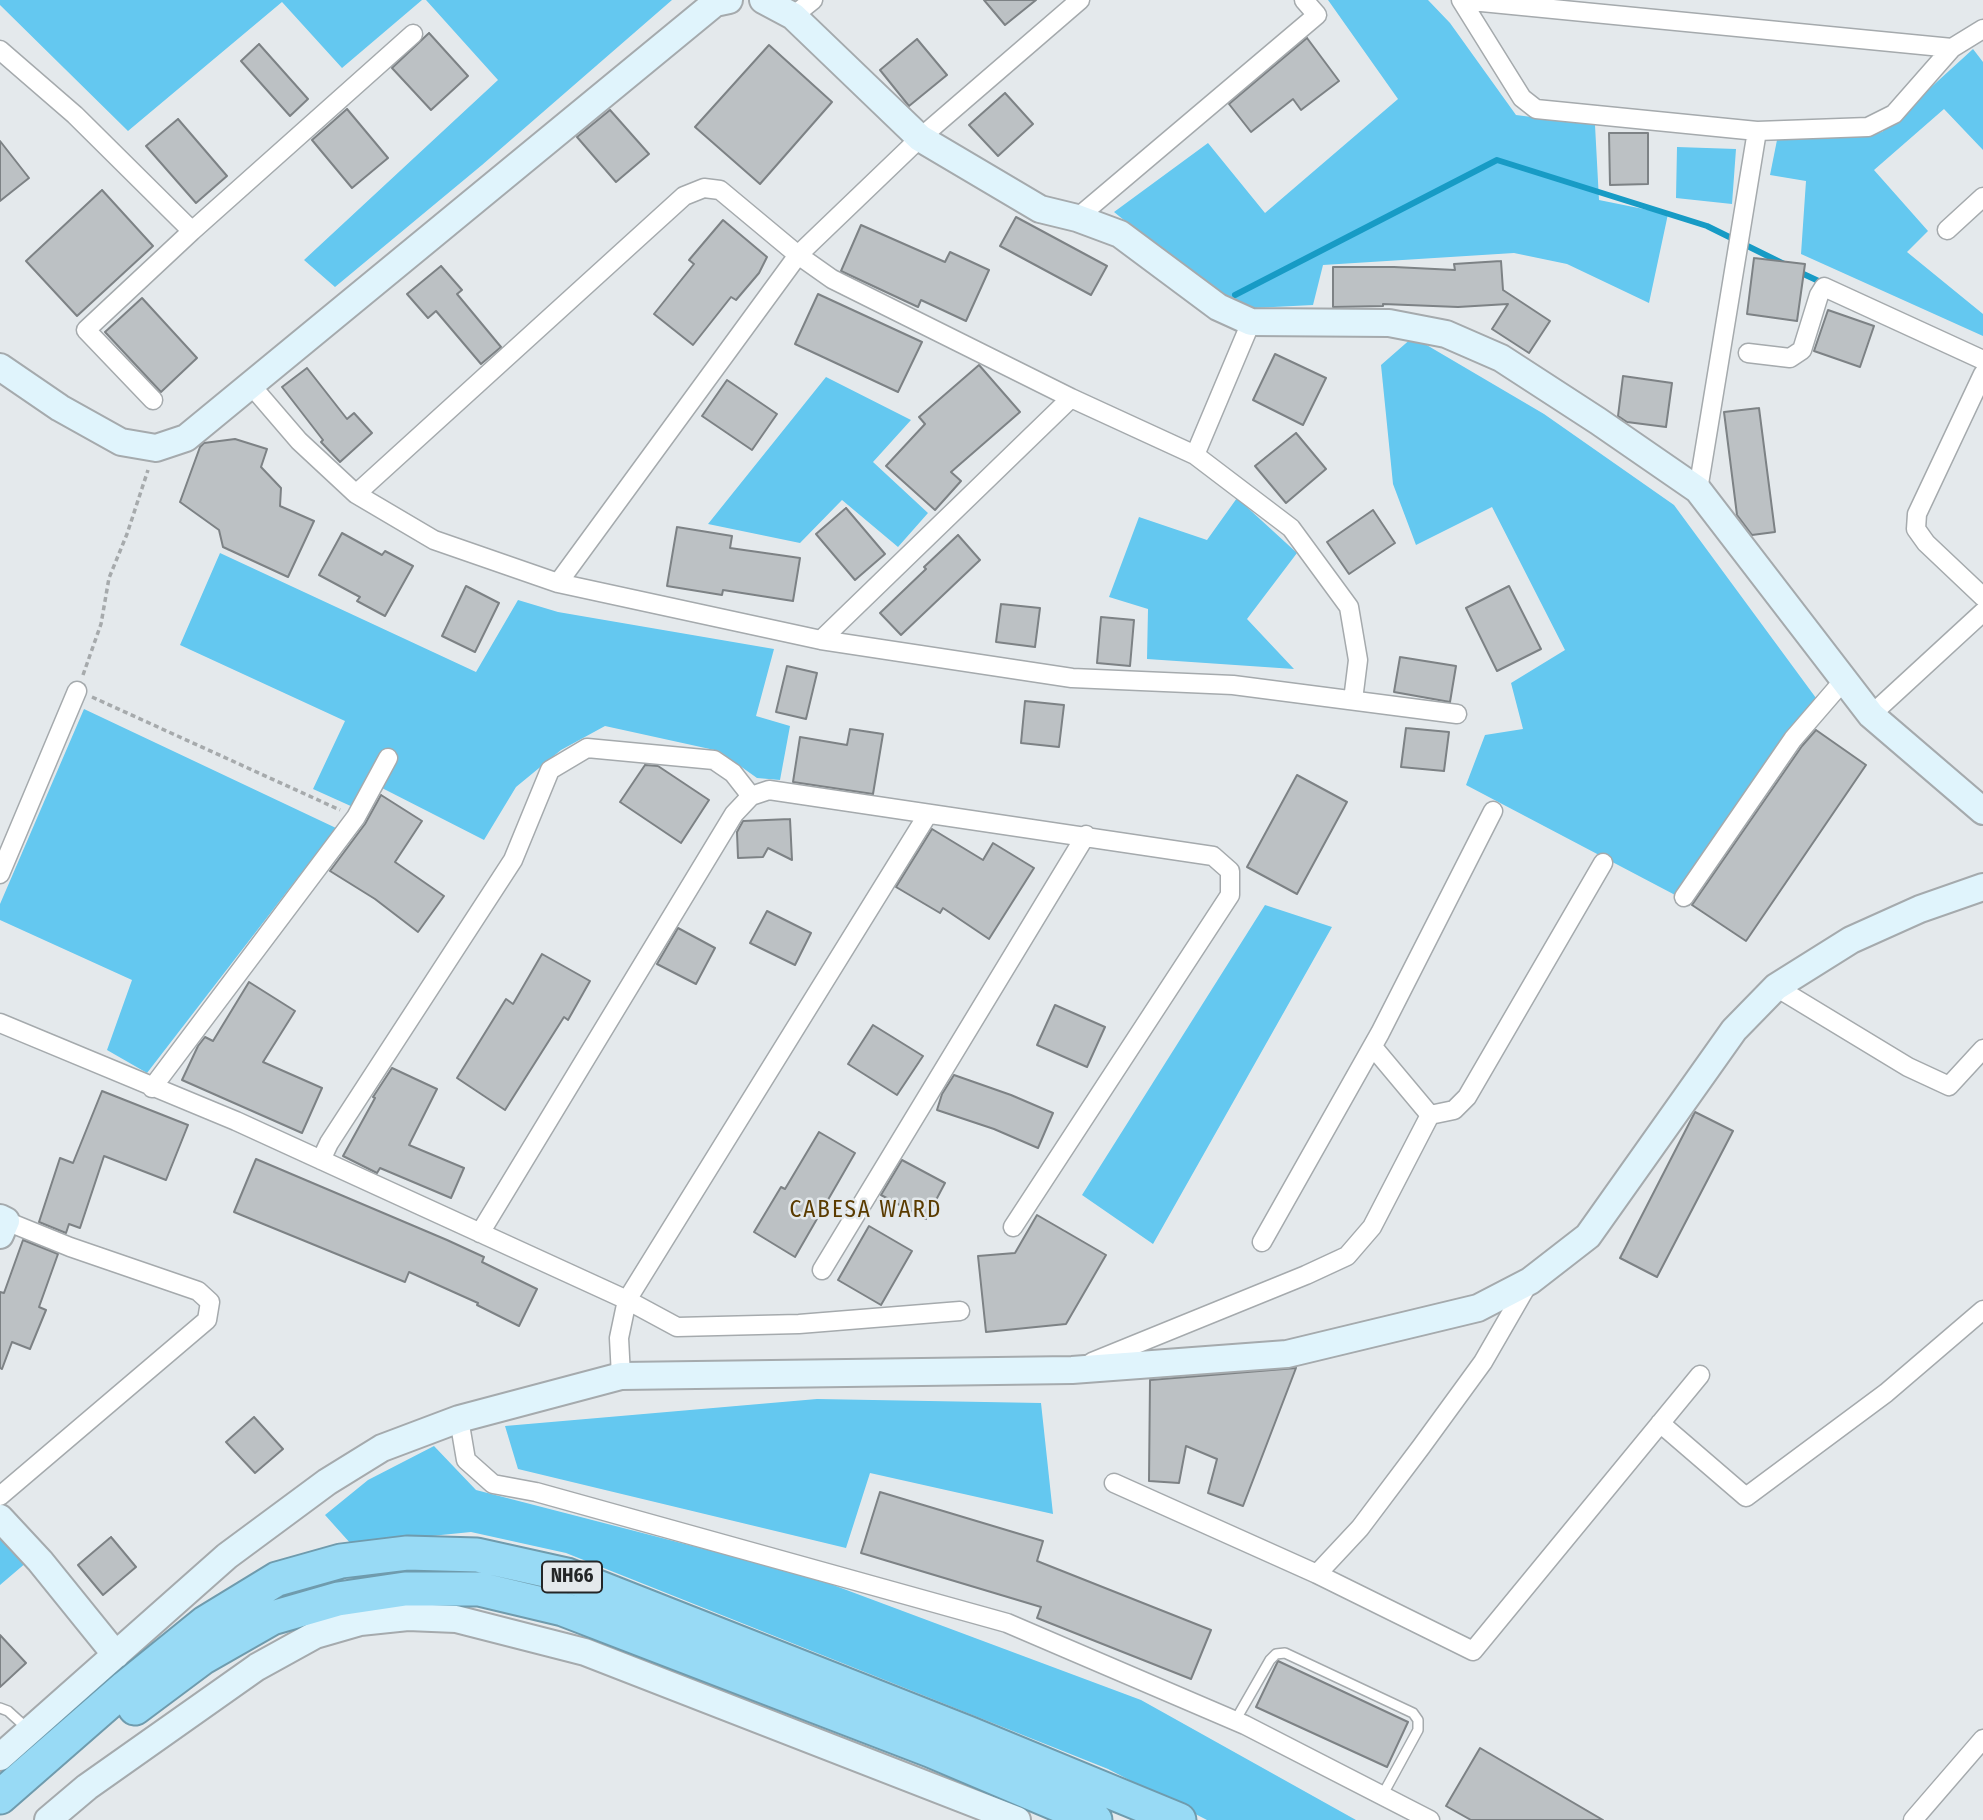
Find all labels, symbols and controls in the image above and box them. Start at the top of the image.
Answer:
district label: CABESA WARD [791,1197,941,1225]
road number: NH66 [542,1562,602,1592]

